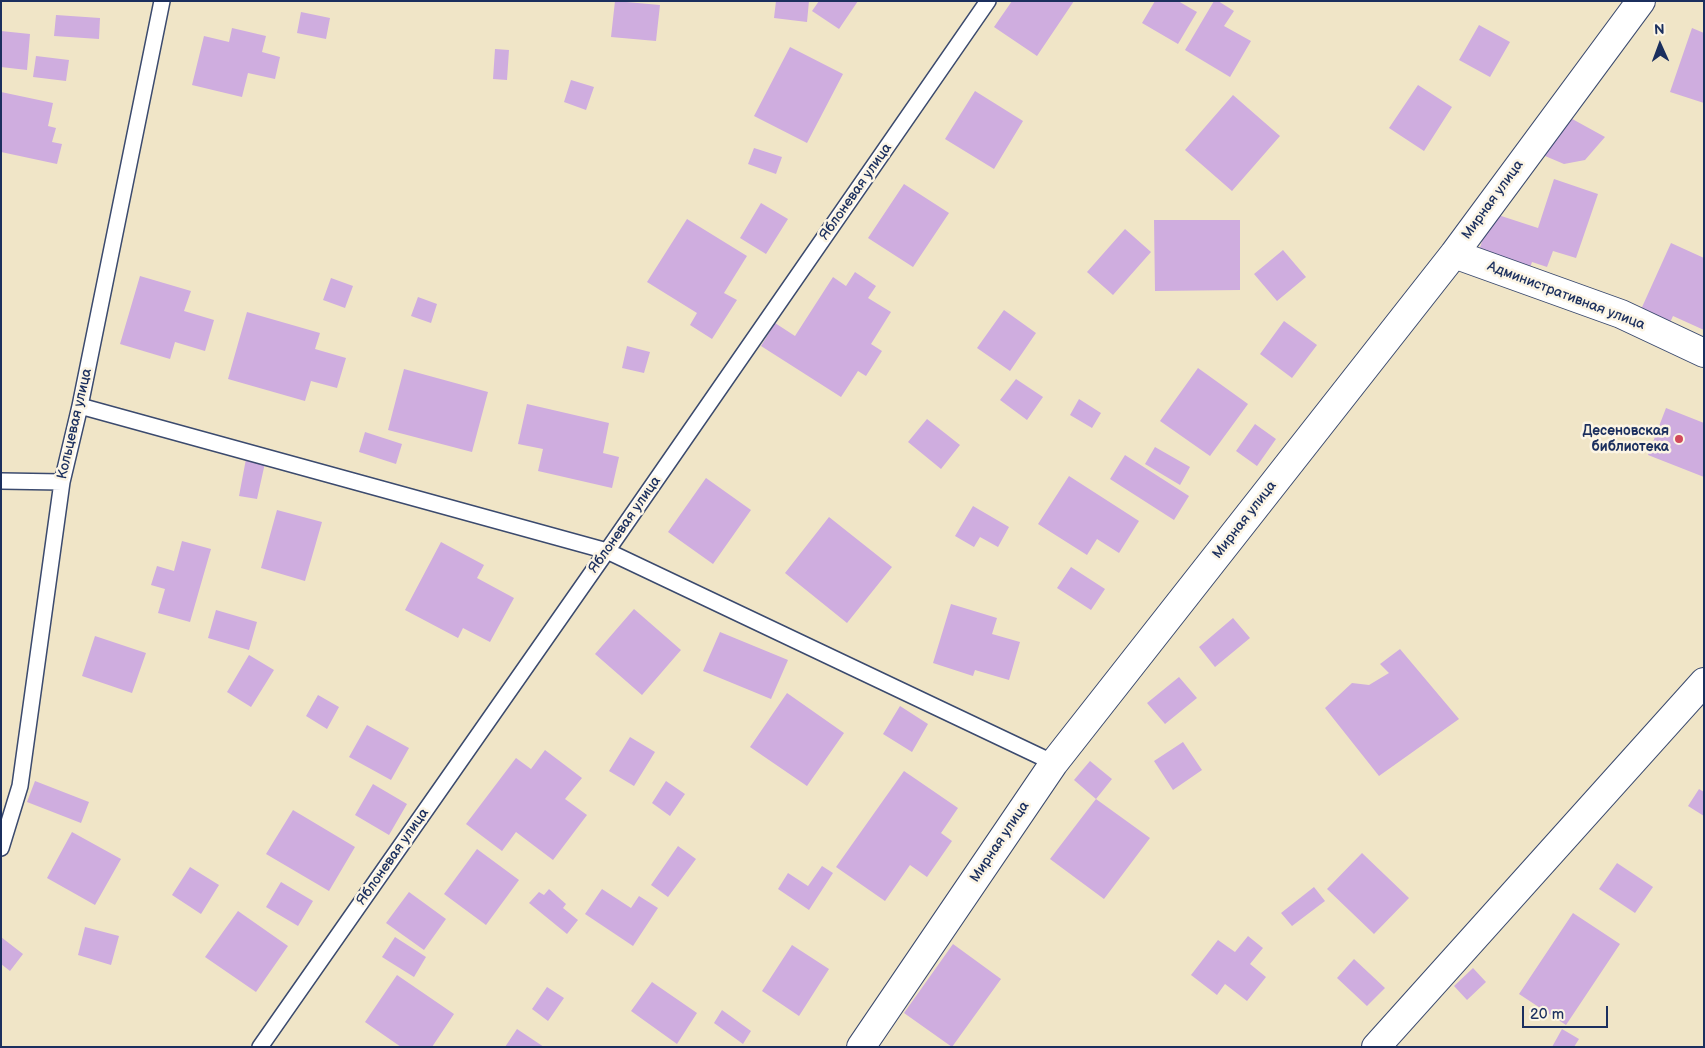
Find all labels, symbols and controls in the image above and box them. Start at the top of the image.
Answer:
north arrow [1635,20,1685,70]
text: N [1654,21,1665,38]
street label: Яблоневая улица [816,140,896,244]
street label: Мирная улица [1459,157,1527,243]
street label: Административная улица [1485,258,1647,334]
street label: Кольцевая улица [54,367,96,481]
place label: Десеновская библиотека [1582,423,1669,456]
marker: Десеновская библиотека [1673,433,1685,445]
street label: Яблоневая улица [585,473,665,577]
street label: Мирная улица [1209,478,1281,562]
street label: Мирная улица [967,798,1033,886]
street label: Яблоневая улица [353,805,433,909]
scale bar [1525,996,1611,1028]
text: 20 m [1530,1005,1564,1024]

